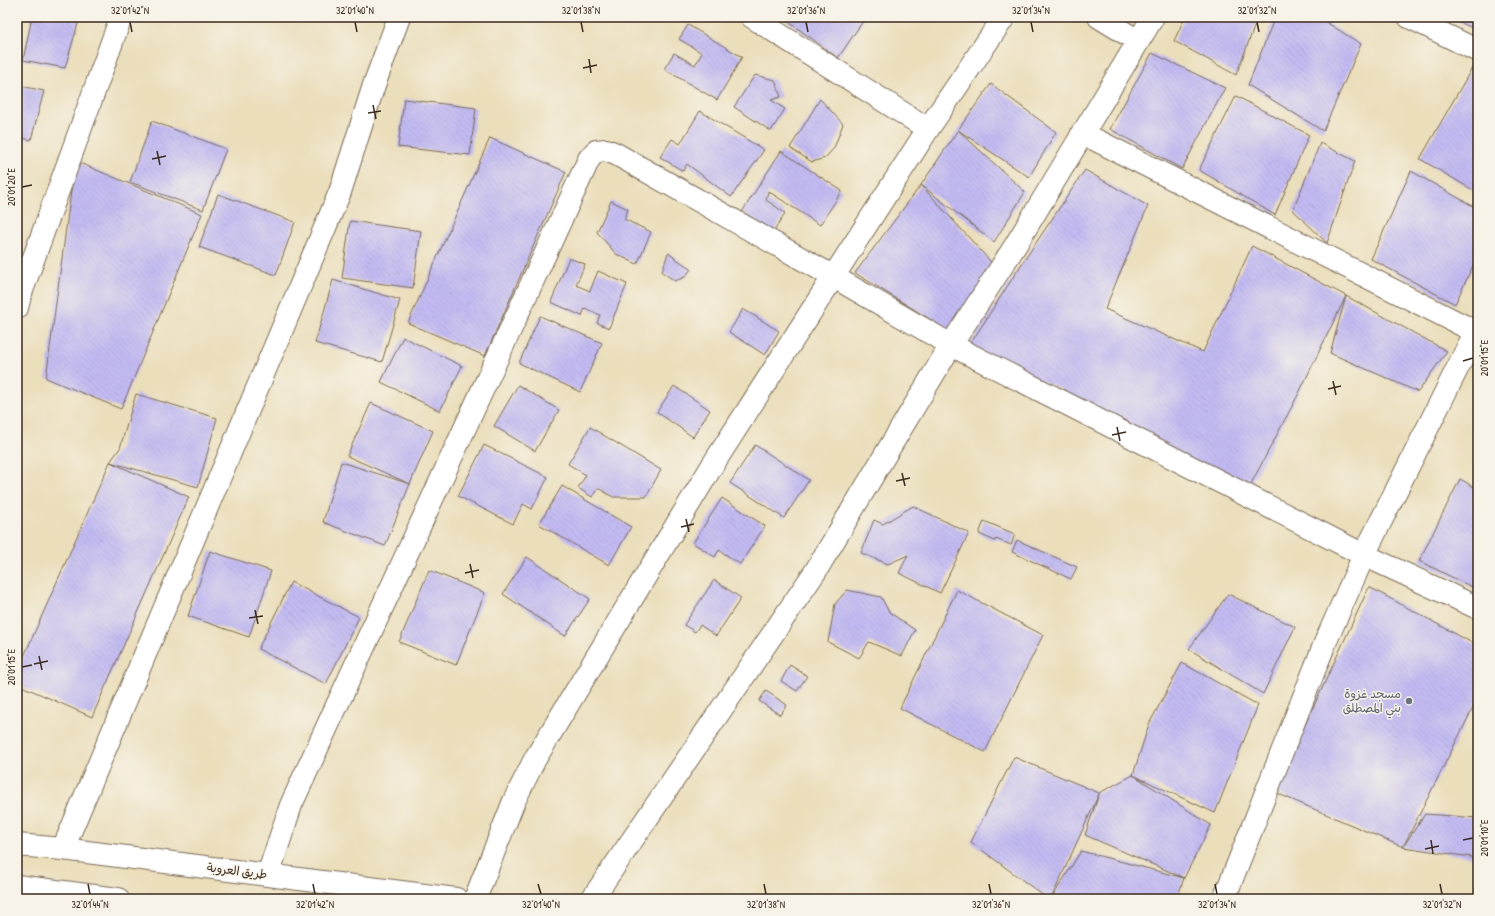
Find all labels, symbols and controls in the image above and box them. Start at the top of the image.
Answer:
text: 32°01'42"N [111,4,149,17]
text: 32°01'40"N [336,4,374,17]
text: 32°01'38"N [562,4,600,17]
text: 32°01'36"N [787,4,825,17]
text: 32°01'34"N [1012,4,1050,17]
text: 32°01'32"N [1238,4,1276,17]
text: 20°01'20"E [5,168,18,206]
text: 20°01'15"E [1478,339,1491,376]
text: 20°01'15"E [5,648,18,685]
place label: مسجد غزوة بني المصطلق [1343,685,1401,719]
marker: مسجد غزوة بني المصطلق [1404,696,1414,706]
text: 20°01'10"E [1478,819,1491,856]
street label: طريق العروبة [206,858,268,883]
text: 32°01'44"N [71,898,109,911]
text: 32°01'42"N [296,898,334,911]
text: 32°01'40"N [522,898,560,911]
text: 32°01'38"N [747,898,785,911]
text: 32°01'36"N [972,898,1010,911]
text: 32°01'34"N [1198,898,1236,911]
text: 32°01'32"N [1423,898,1461,911]

